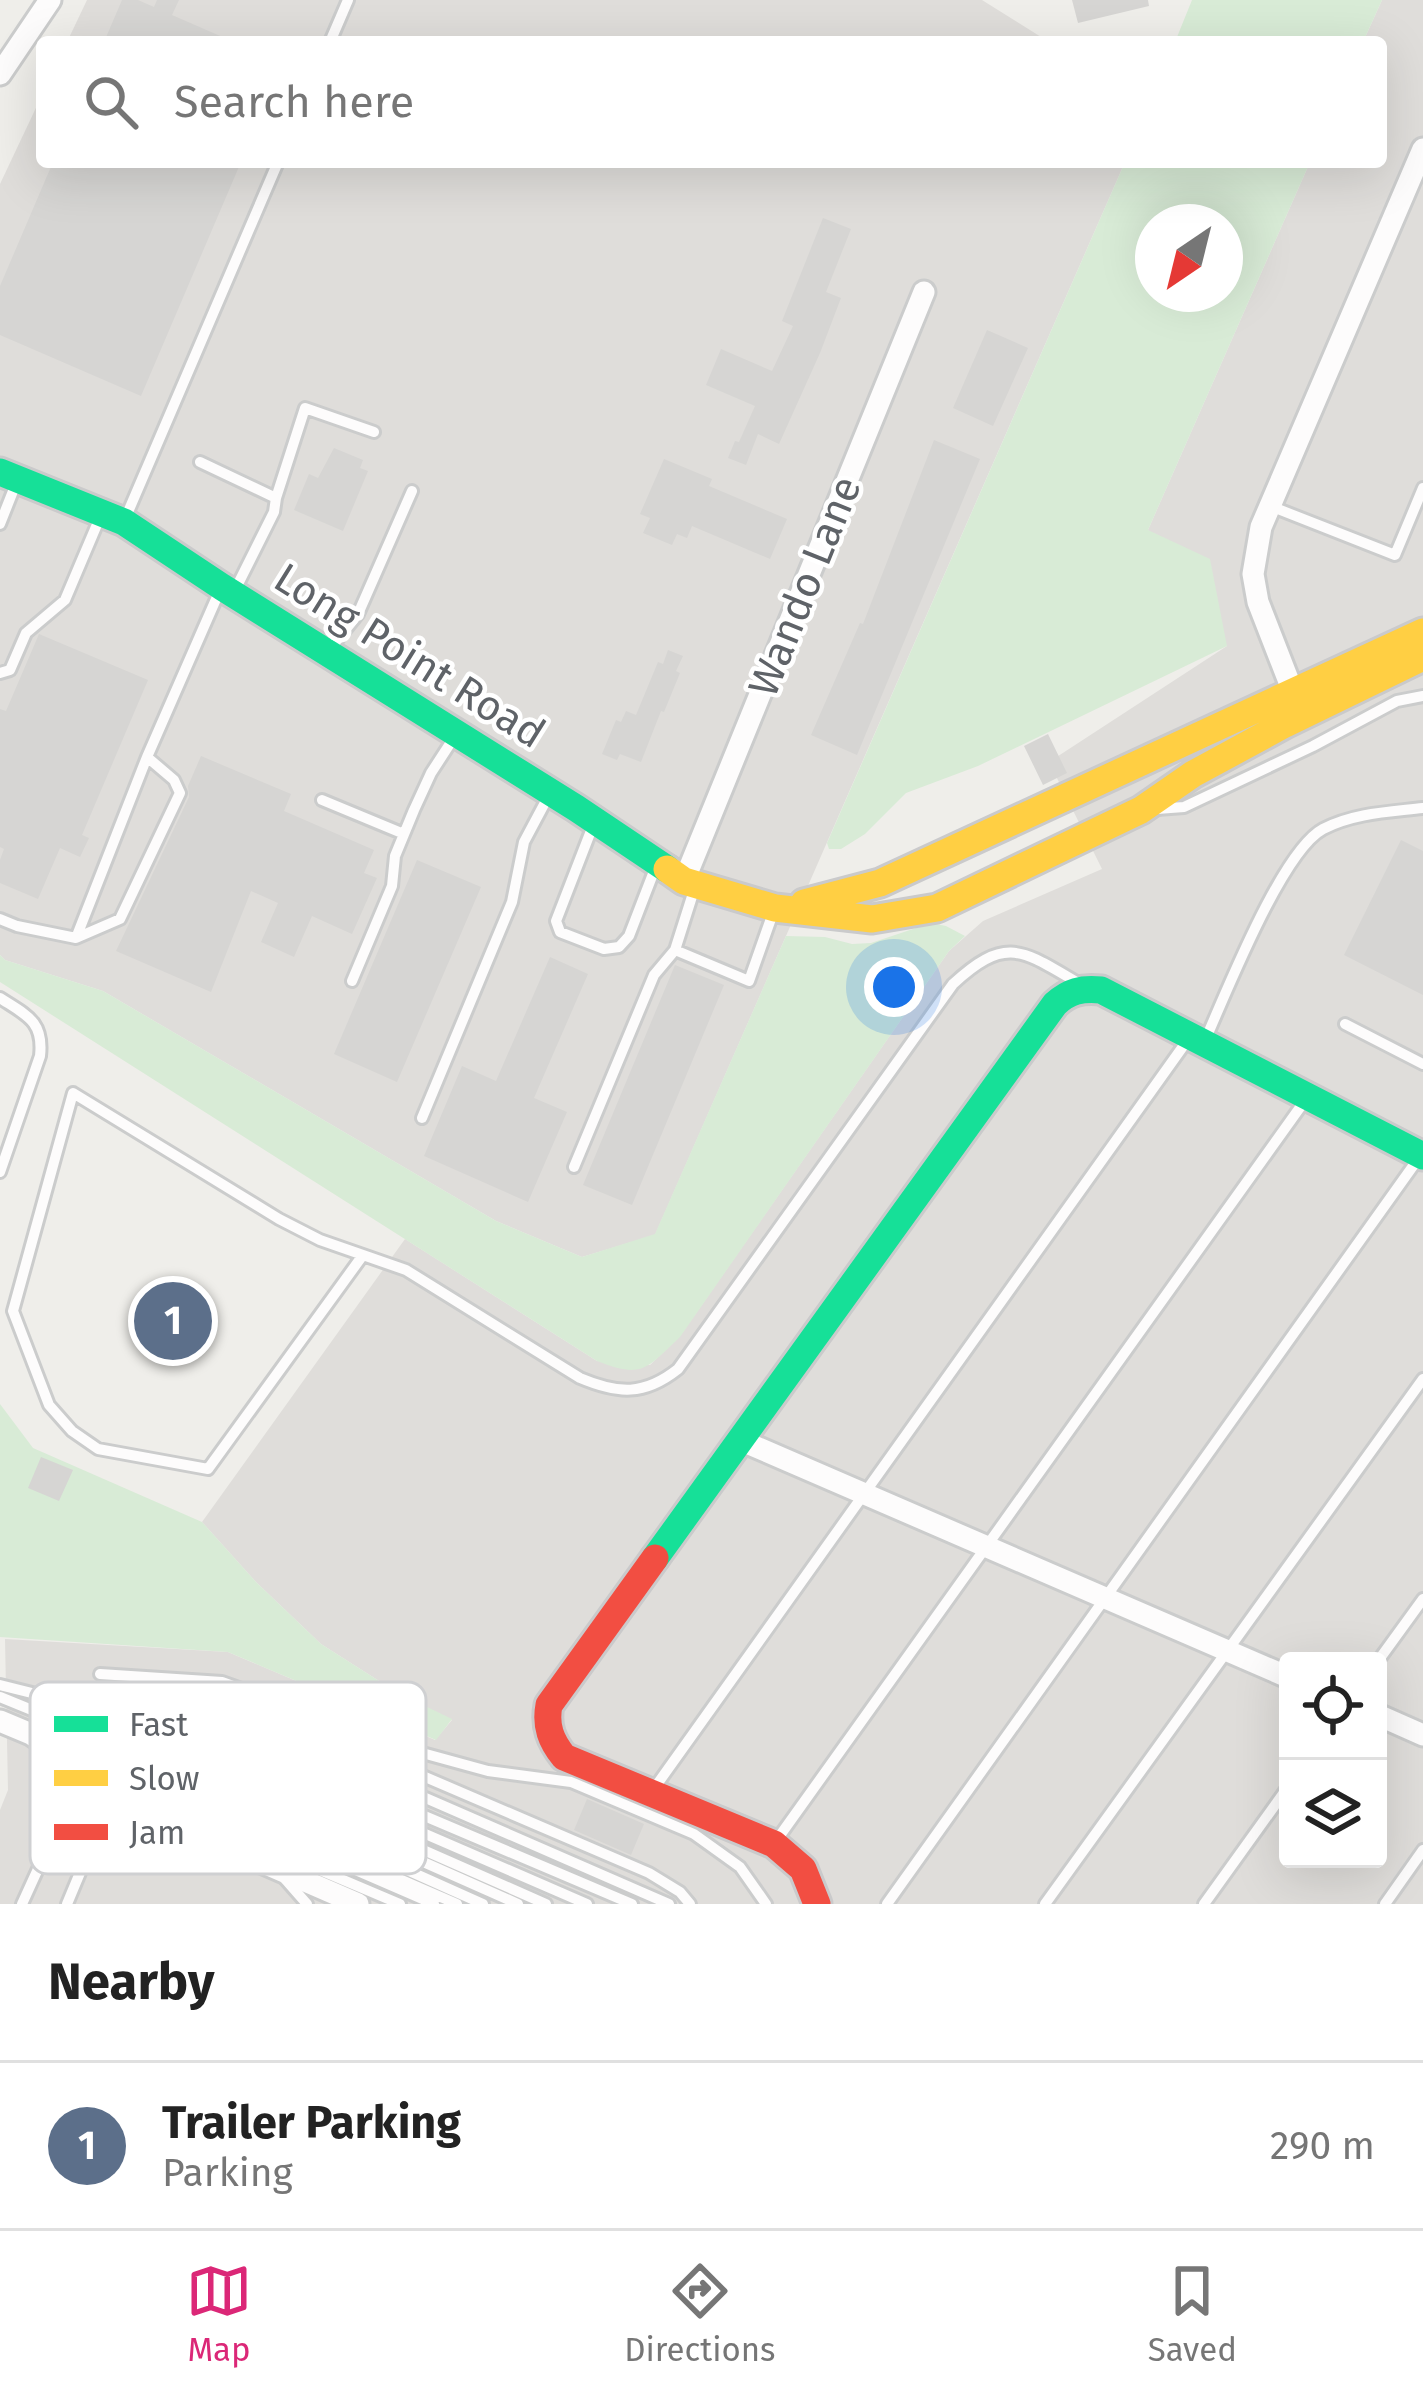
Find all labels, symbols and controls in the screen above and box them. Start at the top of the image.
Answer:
search box [36,36,1387,168]
icon: search [78,69,144,135]
text: Search here [174,75,414,129]
north arrow [1135,204,1243,312]
street label: Wando Lane [738,469,872,704]
street label: Long Point Road [265,553,554,759]
your location [864,957,924,1017]
pin: 1 [134,1276,212,1366]
map controls [1279,1652,1387,1868]
button: locate [1279,1652,1387,1760]
legend [30,1682,426,1874]
text: Fast [129,1705,188,1745]
text: Slow [129,1759,199,1799]
button: layers [1279,1760,1387,1868]
text: Jam [129,1813,185,1853]
text: Nearby [48,1951,214,2013]
text: Trailer Parking [162,2096,461,2150]
text: 1 [78,2123,96,2169]
text: 290 m [1270,2123,1375,2169]
text: Parking [162,2150,293,2196]
tab: Map [186,2258,252,2370]
tab: Directions [624,2258,776,2370]
tab: Saved [1148,2258,1237,2370]

